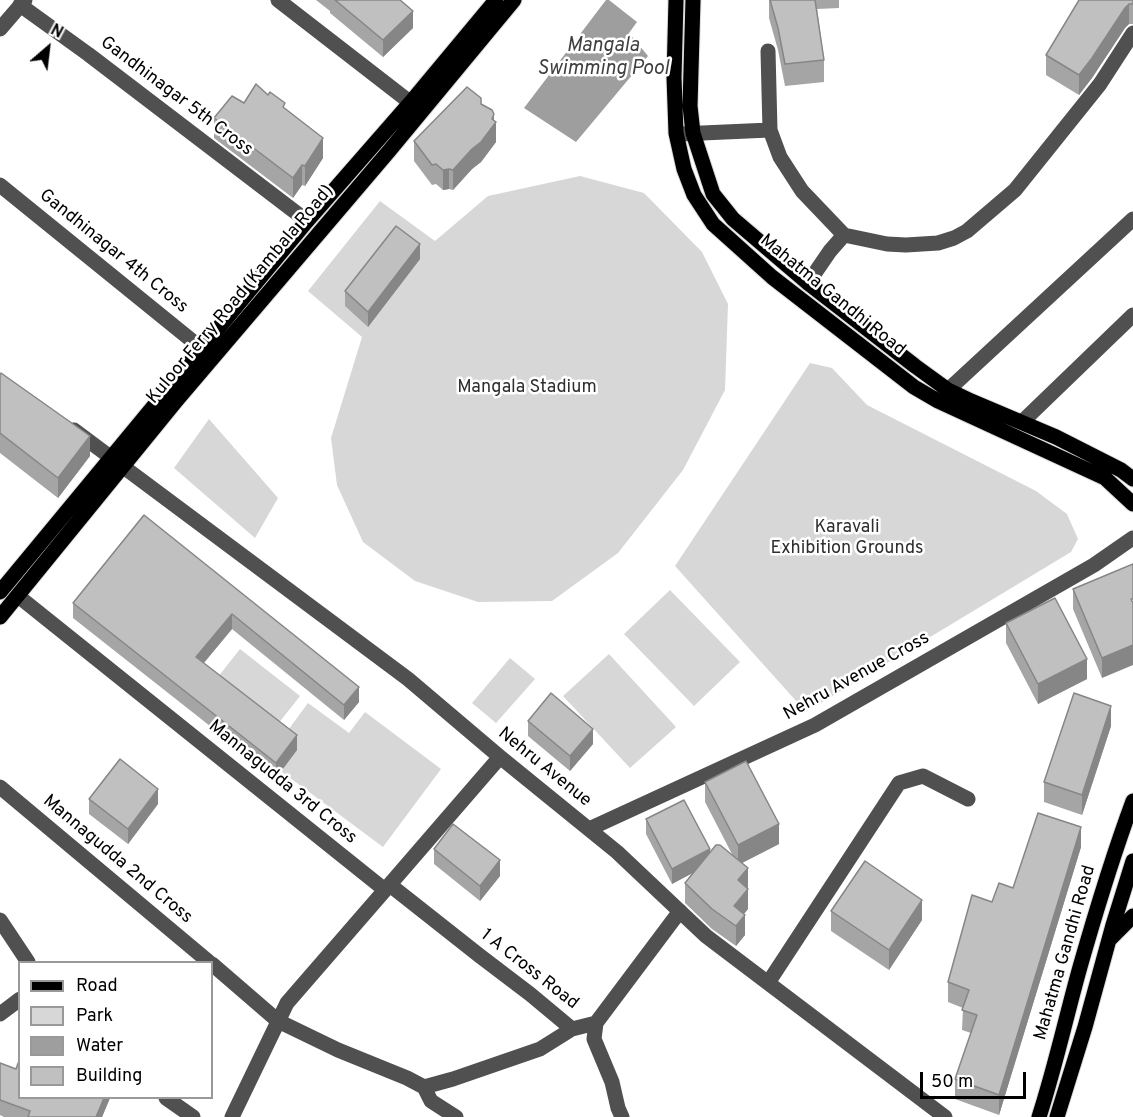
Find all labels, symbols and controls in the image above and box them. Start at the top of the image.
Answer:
north arrow [18,18,78,78]
text: N [47,21,66,44]
street label: Gandhinagar 5th Cross [95,33,257,161]
water label: Mangala Swimming Pool [537,35,669,82]
street label: Kuloor Ferry Road (Kambala Road) [143,181,339,409]
street label: Gandhinagar 4th Cross [34,185,192,319]
street label: Mahatma Gandhi Road [755,231,909,361]
park label: Mangala Stadium [457,377,597,399]
park label: Karavali Exhibition Grounds [770,517,924,560]
street label: Nehru Avenue Cross [780,628,934,726]
street label: Mannagudda 3rd Cross [203,716,361,850]
street label: Nehru Avenue [493,724,595,812]
street label: Mannagudda 2nd Cross [38,791,196,929]
street label: Mahatma Gandhi Road [1031,863,1101,1043]
street label: 1 A Cross Road [476,925,582,1015]
legend [18,961,213,1099]
text: Road [76,975,118,998]
text: Park [76,1005,113,1028]
text: Water [76,1035,123,1058]
scale bar [923,1060,1030,1098]
text: Building [76,1065,142,1088]
text: 50 m [931,1071,973,1094]

